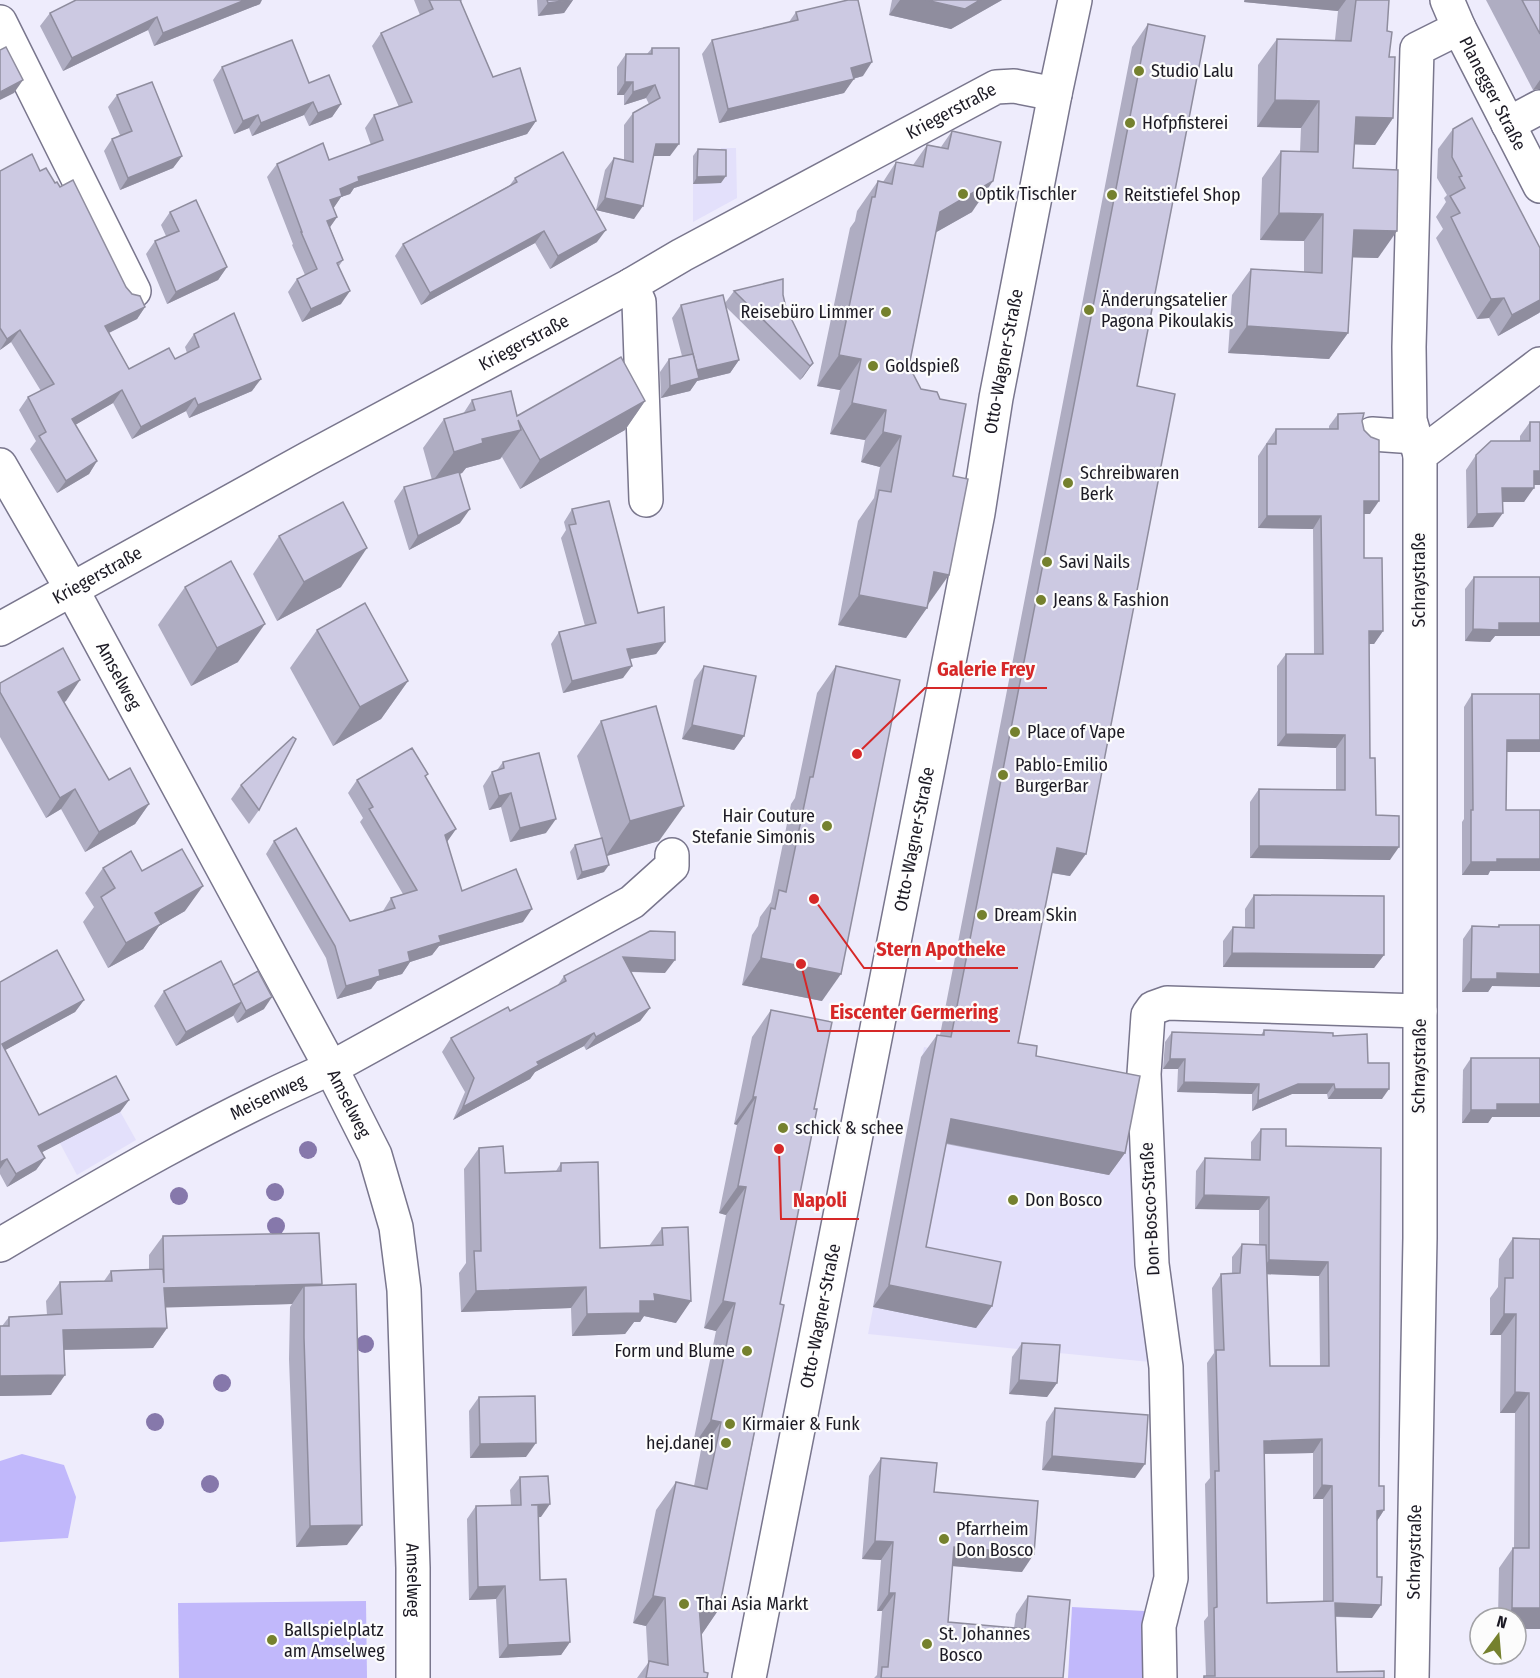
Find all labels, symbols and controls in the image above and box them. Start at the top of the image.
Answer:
street label: Planegger Straße [1454,33,1531,154]
place label: Studio Lalu [1151,60,1234,82]
marker: Studio Lalu [1132,64,1146,78]
street label: Kriegerstraße [902,78,1000,144]
place label: Hofpfisterei [1142,112,1228,134]
marker: Hofpfisterei [1123,116,1137,130]
place label: Optik Tischler [975,183,1077,205]
place label: Reitstiefel Shop [1124,184,1241,206]
marker: Optik Tischler [956,187,970,201]
marker: Reitstiefel Shop [1105,188,1119,202]
street label: Otto-Wagner-Straße [980,287,1028,435]
place label: Änderungsatelier Pagona Pikoulakis [1101,289,1234,332]
place label: Reisebüro Limmer [741,301,875,323]
marker: Änderungsatelier Pagona Pikoulakis [1082,303,1096,317]
marker: Reisebüro Limmer [879,305,893,319]
street label: Kriegerstraße [475,309,573,376]
place label: Goldspieß [885,355,960,377]
marker: Goldspieß [866,359,880,373]
place label: Schreibwaren Berk [1080,462,1179,505]
marker: Schreibwaren Berk [1061,476,1075,490]
street label: Schraystraße [1408,532,1430,627]
street label: Kriegerstraße [48,542,146,609]
place label: Savi Nails [1059,551,1130,573]
marker: Savi Nails [1040,555,1054,569]
place label: Jeans & Fashion [1053,589,1169,611]
marker: Jeans & Fashion [1034,593,1048,607]
street label: Amselweg [91,638,146,714]
callout: Galerie Frey [925,650,1047,688]
text: Galerie Frey [937,657,1036,681]
place label: Place of Vape [1027,721,1125,743]
marker: Place of Vape [1008,725,1022,739]
place label: Pablo-Emilio BurgerBar [1015,754,1108,797]
street label: Otto-Wagner-Straße [889,765,939,913]
marker: Pablo-Emilio BurgerBar [996,768,1010,782]
place label: Hair Couture Stefanie Simonis [692,805,815,848]
marker: Hair Couture Stefanie Simonis [820,819,834,833]
place label: Dream Skin [994,904,1077,926]
marker: Dream Skin [975,908,989,922]
callout: Stern Apotheke [864,930,1018,968]
text: Stern Apotheke [876,937,1006,961]
callout: Eiscenter Germering [818,993,1010,1031]
text: Eiscenter Germering [830,1000,998,1024]
street label: Schraystraße [1407,1018,1431,1114]
street label: Amselweg [323,1066,376,1142]
street label: Meisenweg [226,1070,310,1125]
place label: schick & schee [795,1117,904,1139]
marker: schick & schee [776,1121,790,1135]
street label: Don-Bosco-Straße [1136,1142,1164,1276]
callout: Napoli [781,1181,859,1219]
text: Napoli [793,1188,847,1212]
place label: Don Bosco [1025,1189,1102,1211]
marker: Don Bosco [1006,1193,1020,1207]
street label: Otto-Wagner-Straße [795,1242,845,1390]
place label: Form und Blume [614,1340,735,1362]
marker: Form und Blume [740,1344,754,1358]
place label: Kirmaier & Funk [742,1413,860,1435]
marker: Kirmaier & Funk [723,1417,737,1431]
place label: hej.danej [646,1432,714,1454]
marker: hej.danej [719,1436,733,1450]
street label: Schraystraße [1402,1504,1426,1600]
place label: Pfarrheim Don Bosco [956,1518,1033,1561]
marker: Pfarrheim Don Bosco [937,1532,951,1546]
street label: Amselweg [401,1543,424,1617]
place label: Thai Asia Markt [696,1593,808,1615]
marker: Thai Asia Markt [677,1597,691,1611]
north arrow [1468,1606,1528,1666]
text: N [1495,1612,1509,1633]
place label: Ballspielplatz am Amselweg [284,1619,385,1662]
place label: St. Johannes Bosco [939,1623,1030,1666]
marker: Ballspielplatz am Amselweg [265,1633,279,1647]
marker: St. Johannes Bosco [920,1637,934,1651]

